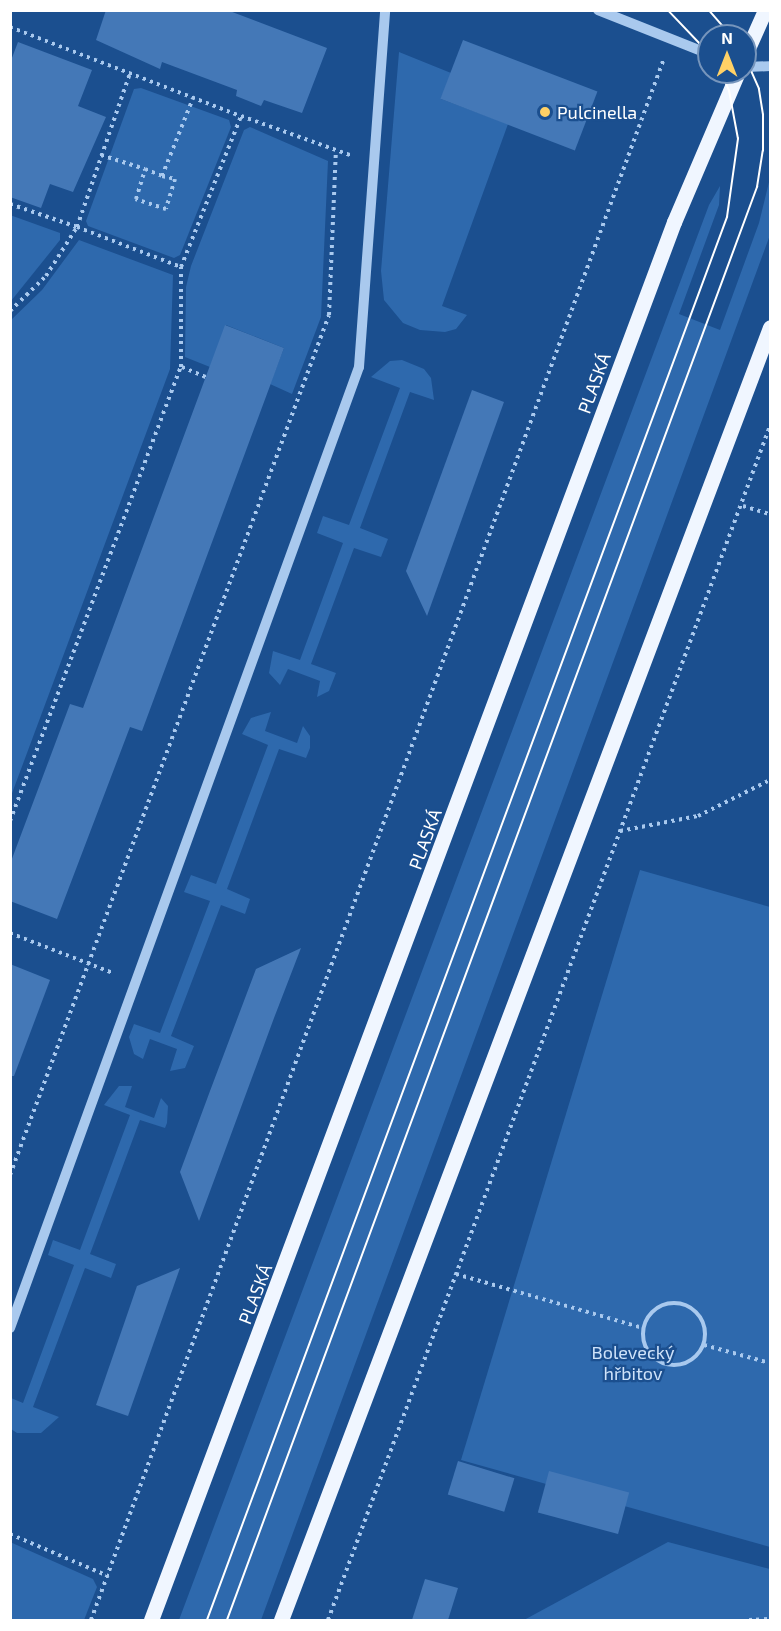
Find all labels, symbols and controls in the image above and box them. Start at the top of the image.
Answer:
north arrow [697,24,757,84]
text: N [721,28,733,47]
place label: Pulcinella [557,101,637,123]
marker: Pulcinella [538,105,552,119]
street label: PLASKÁ [573,350,615,416]
street label: PLASKÁ [404,806,446,872]
street label: PLASKÁ [234,1261,276,1327]
park label: Bolevecký hřbitov [592,1342,674,1384]

